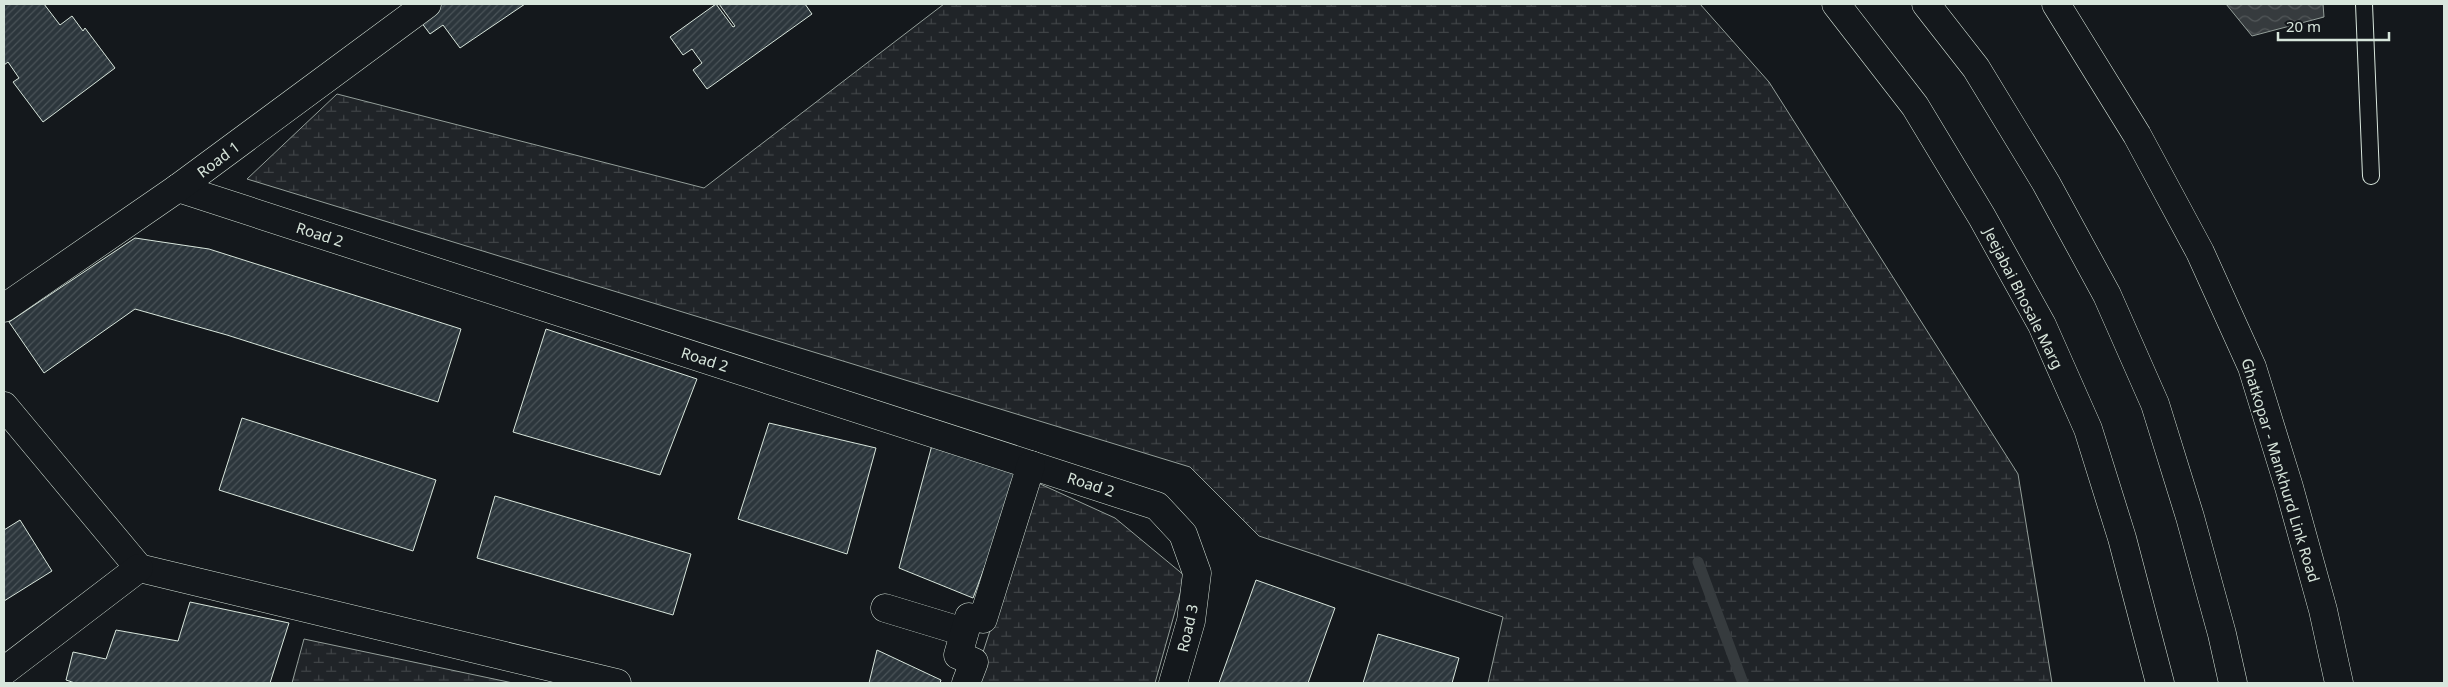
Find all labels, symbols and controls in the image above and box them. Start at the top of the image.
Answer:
scale bar [2278,10,2389,42]
text: 20 m [2286,16,2321,36]
street label: Road 1 [193,136,243,182]
street label: Road 2 [294,217,346,251]
street label: Jeejabai Bhosale Marg [1979,222,2068,372]
street label: Road 2 [679,342,731,376]
street label: Ghatkopar - Mankhurd Link Road [2237,355,2325,585]
street label: Road 2 [1065,467,1117,501]
street label: Road 3 [1172,602,1202,654]

